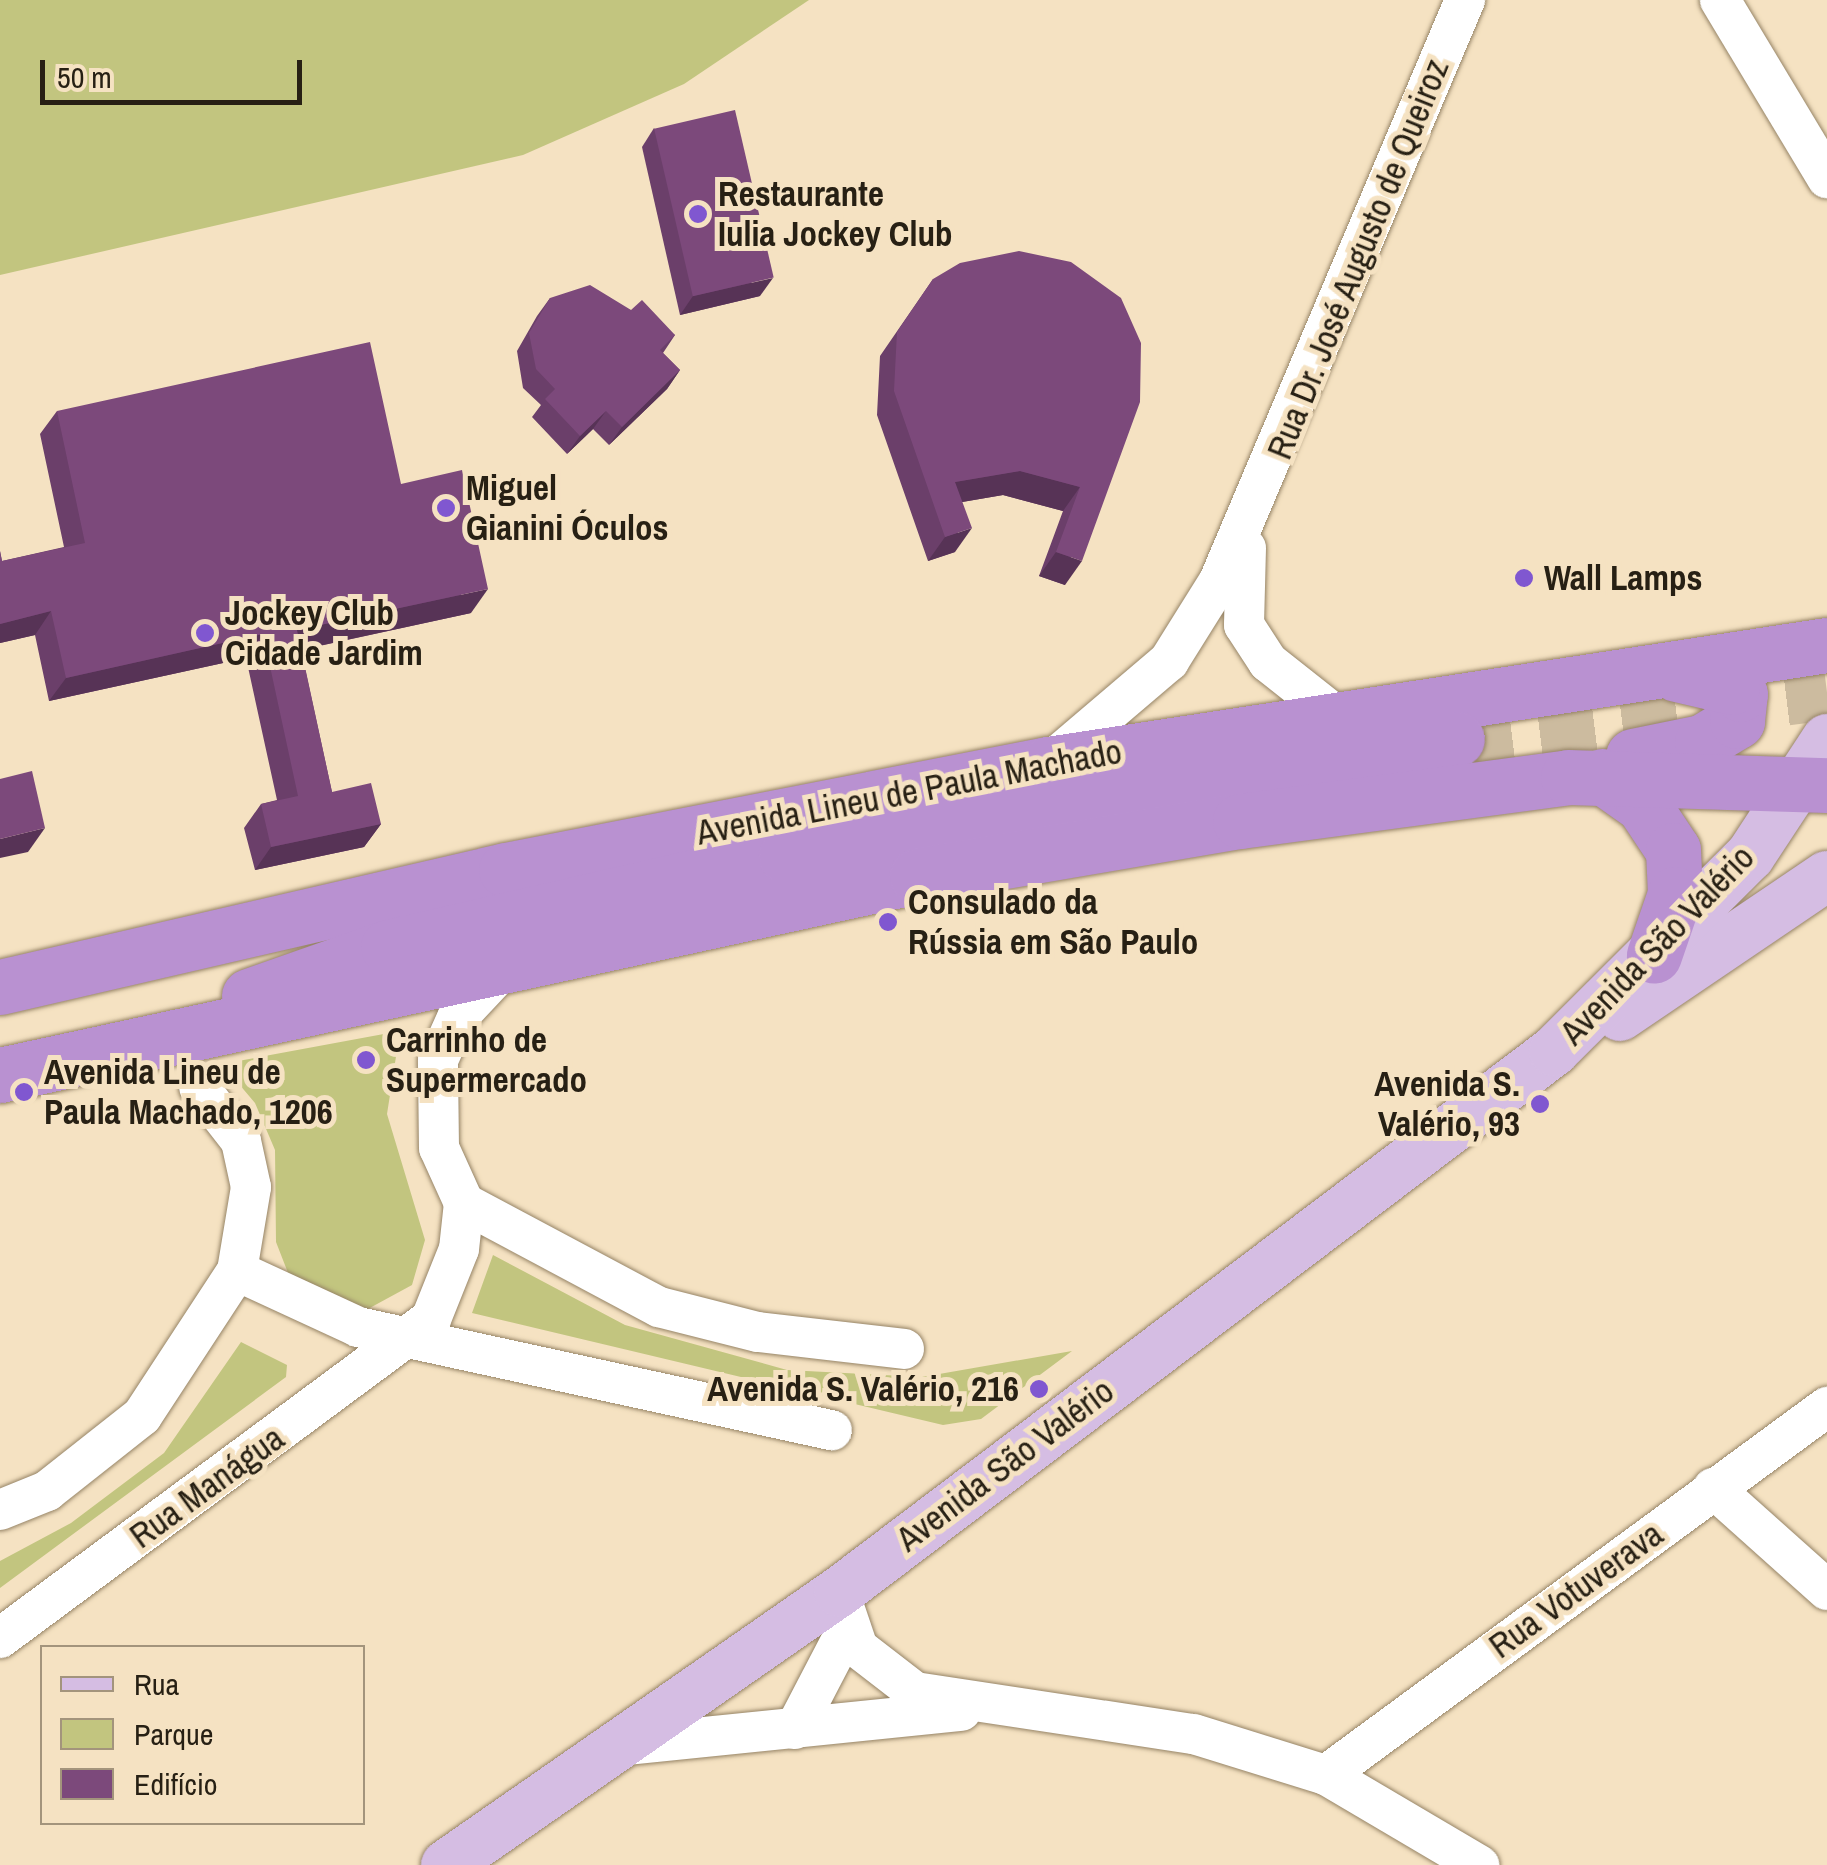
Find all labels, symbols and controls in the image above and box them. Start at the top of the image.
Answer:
scale bar [45,40,308,102]
street label: Rua Dr. José Augusto de Queiroz [1258,52,1458,466]
text: 50 m [57,57,112,97]
place label: Restaurante Iulia Jockey Club [718,173,952,255]
marker: Restaurante Iulia Jockey Club [687,203,709,225]
place label: Miguel Gianini Óculos [466,467,669,549]
marker: Miguel Gianini Óculos [435,497,457,519]
place label: Wall Lamps [1544,557,1702,599]
marker: Wall Lamps [1513,567,1535,589]
place label: Jockey Club Cidade Jardim [225,592,423,674]
marker: Jockey Club Cidade Jardim [194,622,216,644]
street label: Avenida Lineu de Paula Machado [693,730,1125,854]
street label: Avenida São Valério [1551,837,1763,1053]
place label: Consulado da Rússia em São Paulo [908,881,1198,963]
marker: Consulado da Rússia em São Paulo [877,911,899,933]
place label: Carrinho de Supermercado [386,1019,587,1101]
marker: Carrinho de Supermercado [355,1049,377,1071]
place label: Avenida Lineu de Paula Machado, 1206 [44,1051,333,1133]
place label: Avenida S. Valério, 93 [1374,1063,1520,1145]
marker: Avenida Lineu de Paula Machado, 1206 [13,1081,35,1103]
marker: Avenida S. Valério, 93 [1529,1093,1551,1115]
place label: Avenida S. Valério, 216 [707,1368,1019,1410]
street label: Avenida São Valério [888,1370,1122,1560]
marker: Avenida S. Valério, 216 [1028,1378,1050,1400]
street label: Rua Manágua [122,1417,292,1557]
street label: Rua Votuverava [1481,1513,1671,1667]
legend [40,1645,365,1825]
text: Rua [134,1664,179,1704]
text: Parque [134,1714,213,1754]
text: Edifício [134,1764,217,1804]

